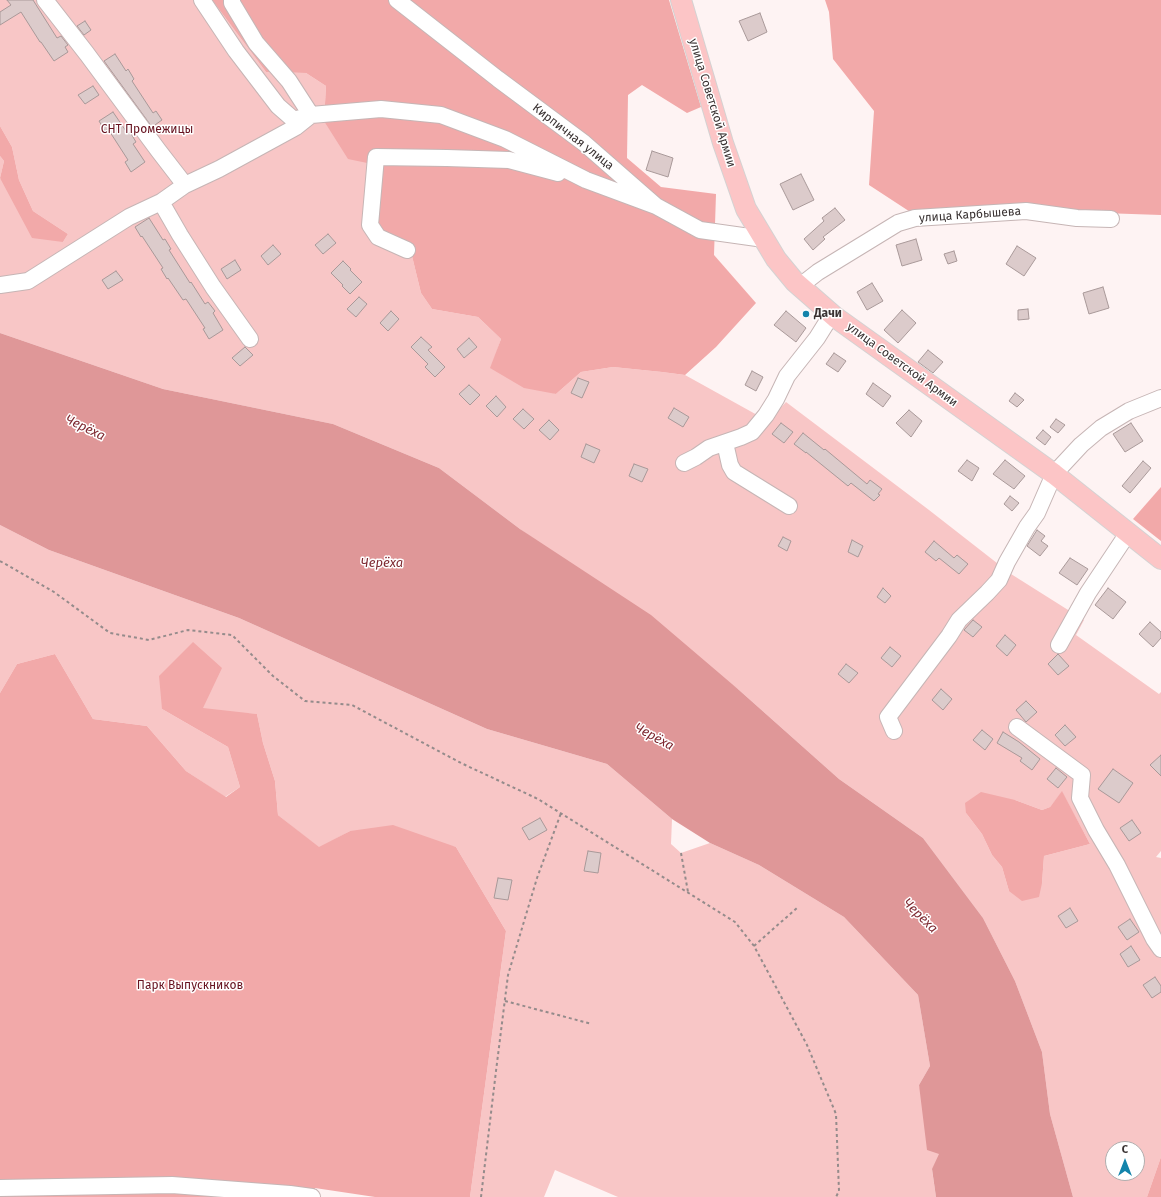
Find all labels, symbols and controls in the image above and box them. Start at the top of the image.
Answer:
street label: улица Советской Армии [686,37,738,169]
street label: Кирпичная улица [529,101,617,173]
park label: СНТ Промежицы [101,123,193,137]
street label: улица Карбышева [918,204,1022,226]
place label: Дачи [814,307,842,321]
marker: Дачи [801,309,811,319]
street label: улица Советской Армии [844,320,960,410]
water label: Черёха [63,412,107,444]
water label: Черёха [361,555,403,571]
water label: Черёха [632,720,676,754]
water label: Черёха [900,896,940,936]
park label: Парк Выпускников [137,979,243,993]
north arrow [1105,1141,1145,1181]
text: С [1122,1143,1128,1156]

